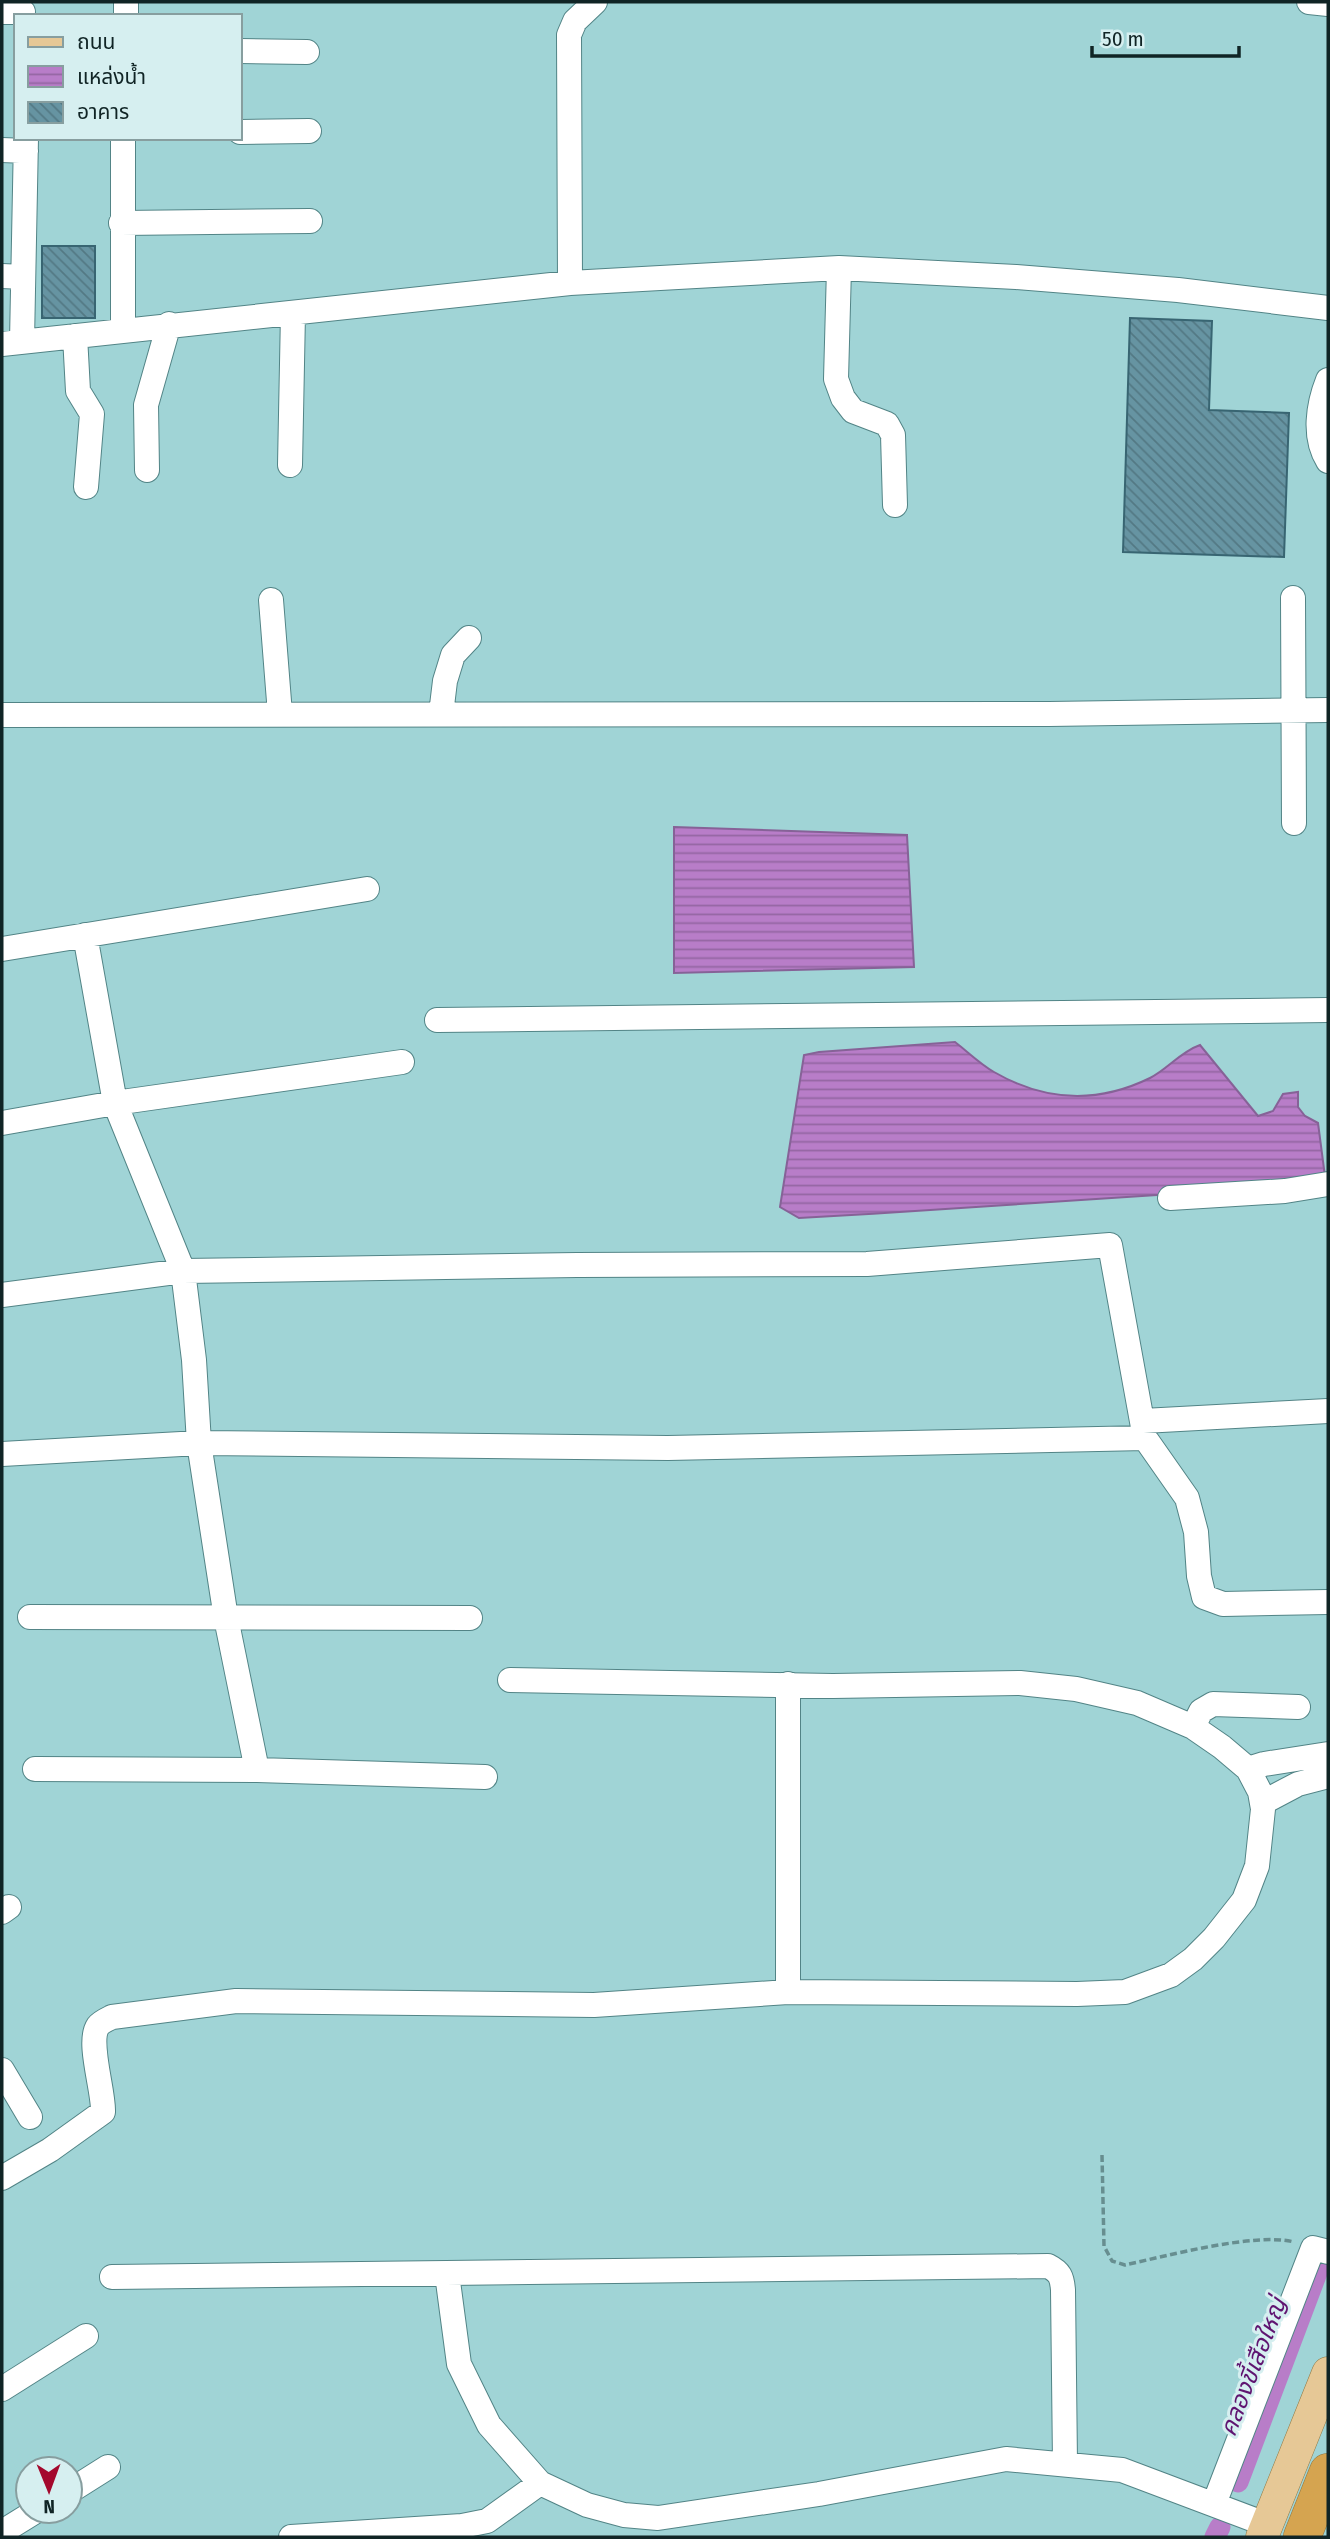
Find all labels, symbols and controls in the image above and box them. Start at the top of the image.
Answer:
legend [14,14,242,140]
scale bar [1092,14,1239,58]
text: 50 m [1102,26,1144,52]
text: ถนน [77,29,115,55]
text: แหล่งน้ำ [77,62,146,90]
text: อาคาร [77,99,129,125]
water label: คลองขี้เสือใหญ่ [1211,2290,1293,2440]
north arrow [14,2455,84,2525]
text: N [43,2495,55,2518]

